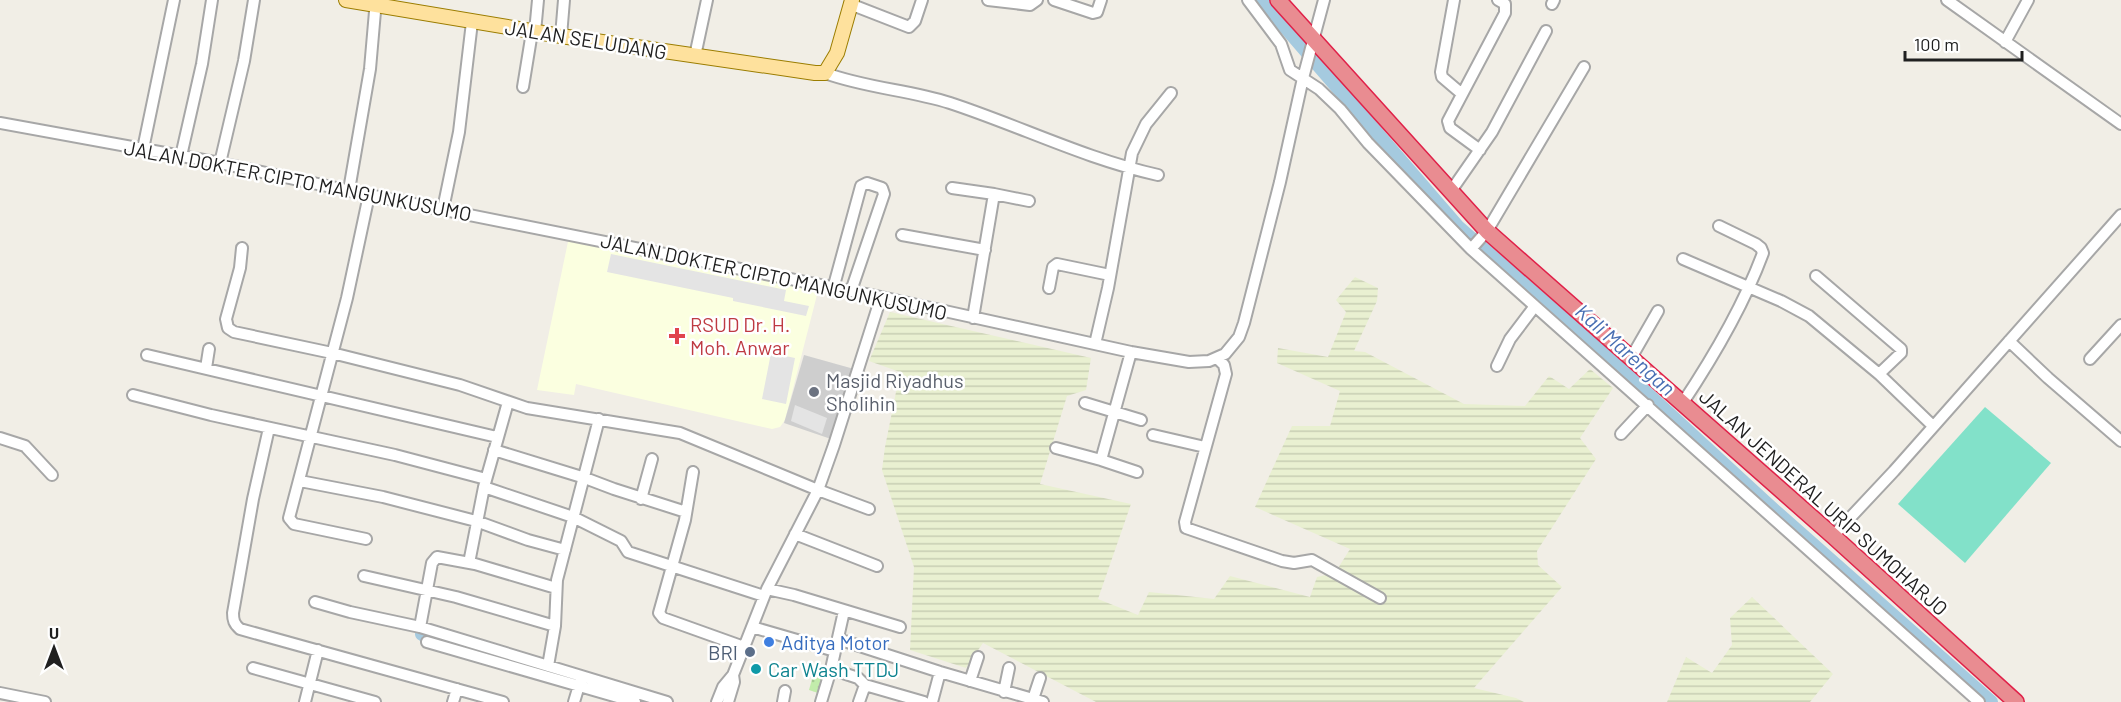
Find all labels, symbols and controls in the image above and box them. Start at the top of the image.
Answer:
street label: JALAN SELUDANG [503,14,669,64]
scale bar [1905,24,2022,62]
text: 100 m [1914,33,1959,55]
street label: JALAN DOKTER CIPTO MANGUNKUSUMO [122,135,474,225]
street label: JALAN DOKTER CIPTO MANGUNKUSUMO [599,228,949,324]
water label: Kali Marengan [1571,298,1681,400]
place label: RSUD Dr. H. Moh. Anwar [690,312,790,359]
marker: RSUD Dr. H. Moh. Anwar [668,327,686,345]
place label: Masjid Riyadhus Sholihin [826,368,964,415]
street label: JALAN JENDERAL URIP SUMOHARJO [1695,384,1953,620]
marker: Masjid Riyadhus Sholihin [807,385,821,399]
north arrow [24,618,84,678]
text: U [49,623,59,642]
place label: Aditya Motor [781,630,890,654]
marker: Aditya Motor [762,635,776,649]
place label: BRI [708,640,738,664]
marker: BRI [743,645,757,659]
place label: Car Wash TTDJ [768,657,899,681]
marker: Car Wash TTDJ [749,662,763,676]

